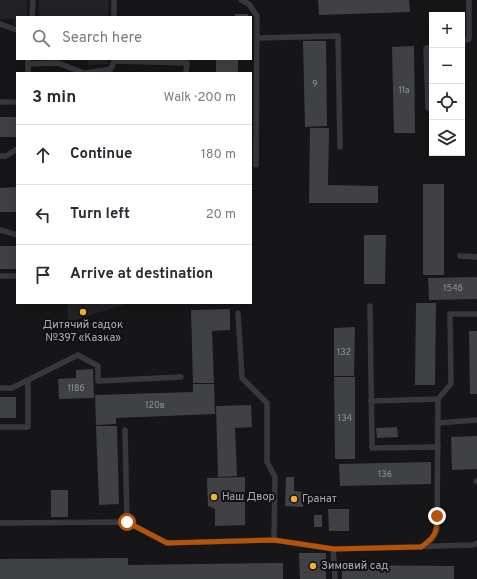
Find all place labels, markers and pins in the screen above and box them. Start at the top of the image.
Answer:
marker: Дитячий садок №397 «Казка» [78,307,88,317]
place label: Дитячий садок №397 «Казка» [43,318,123,345]
place label: Наш Двор [222,490,275,504]
marker: Наш Двор [209,492,219,502]
place label: Гранат [302,492,337,506]
marker: Гранат [289,494,299,504]
place label: Зимовий сад [321,559,389,573]
marker: Зимовий сад [308,561,318,571]

